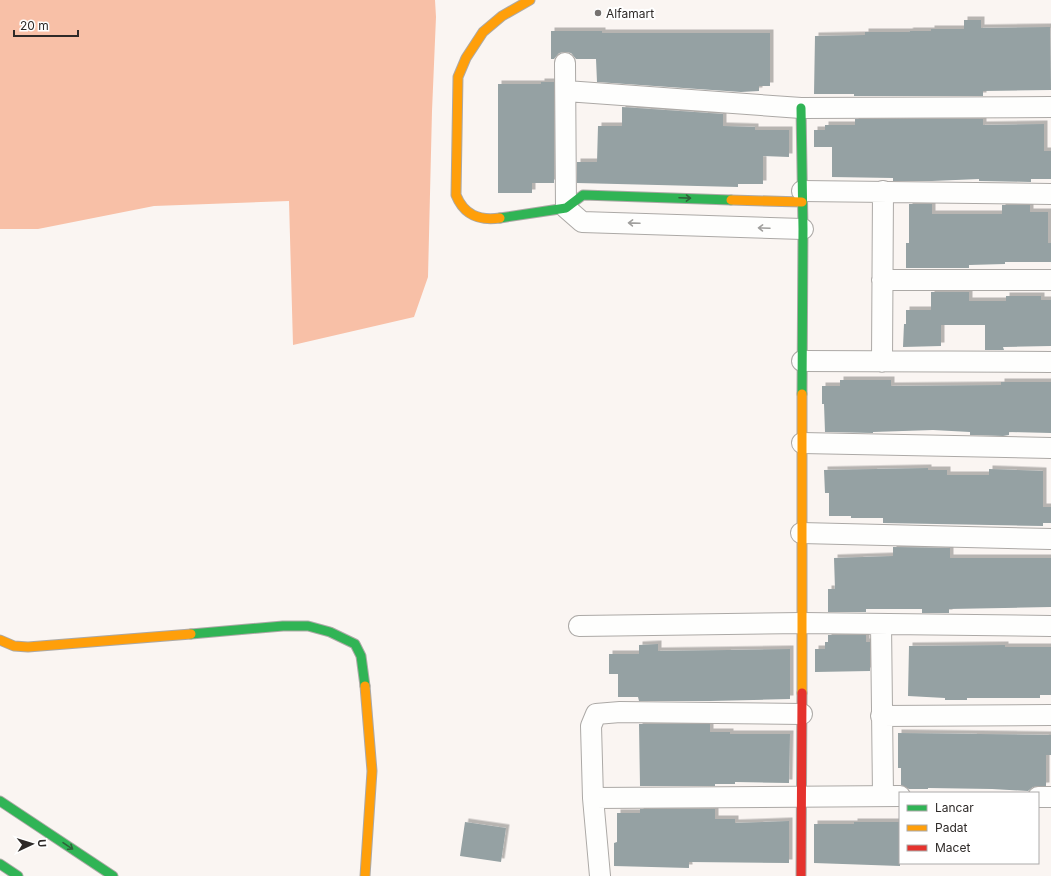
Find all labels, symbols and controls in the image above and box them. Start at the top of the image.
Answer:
place label: Alfamart [606,6,654,21]
marker: Alfamart [593,8,603,18]
scale bar [14,12,78,38]
text: 20 m [20,18,49,33]
one-way arrow [678,194,691,202]
one-way arrow [628,219,641,227]
one-way arrow [758,224,771,231]
legend [899,792,1039,864]
text: Lancar [935,800,974,815]
text: Padat [935,820,967,835]
north arrow [12,824,52,864]
text: U [35,839,49,848]
text: Macet [935,840,970,855]
one-way arrow [62,842,73,850]

